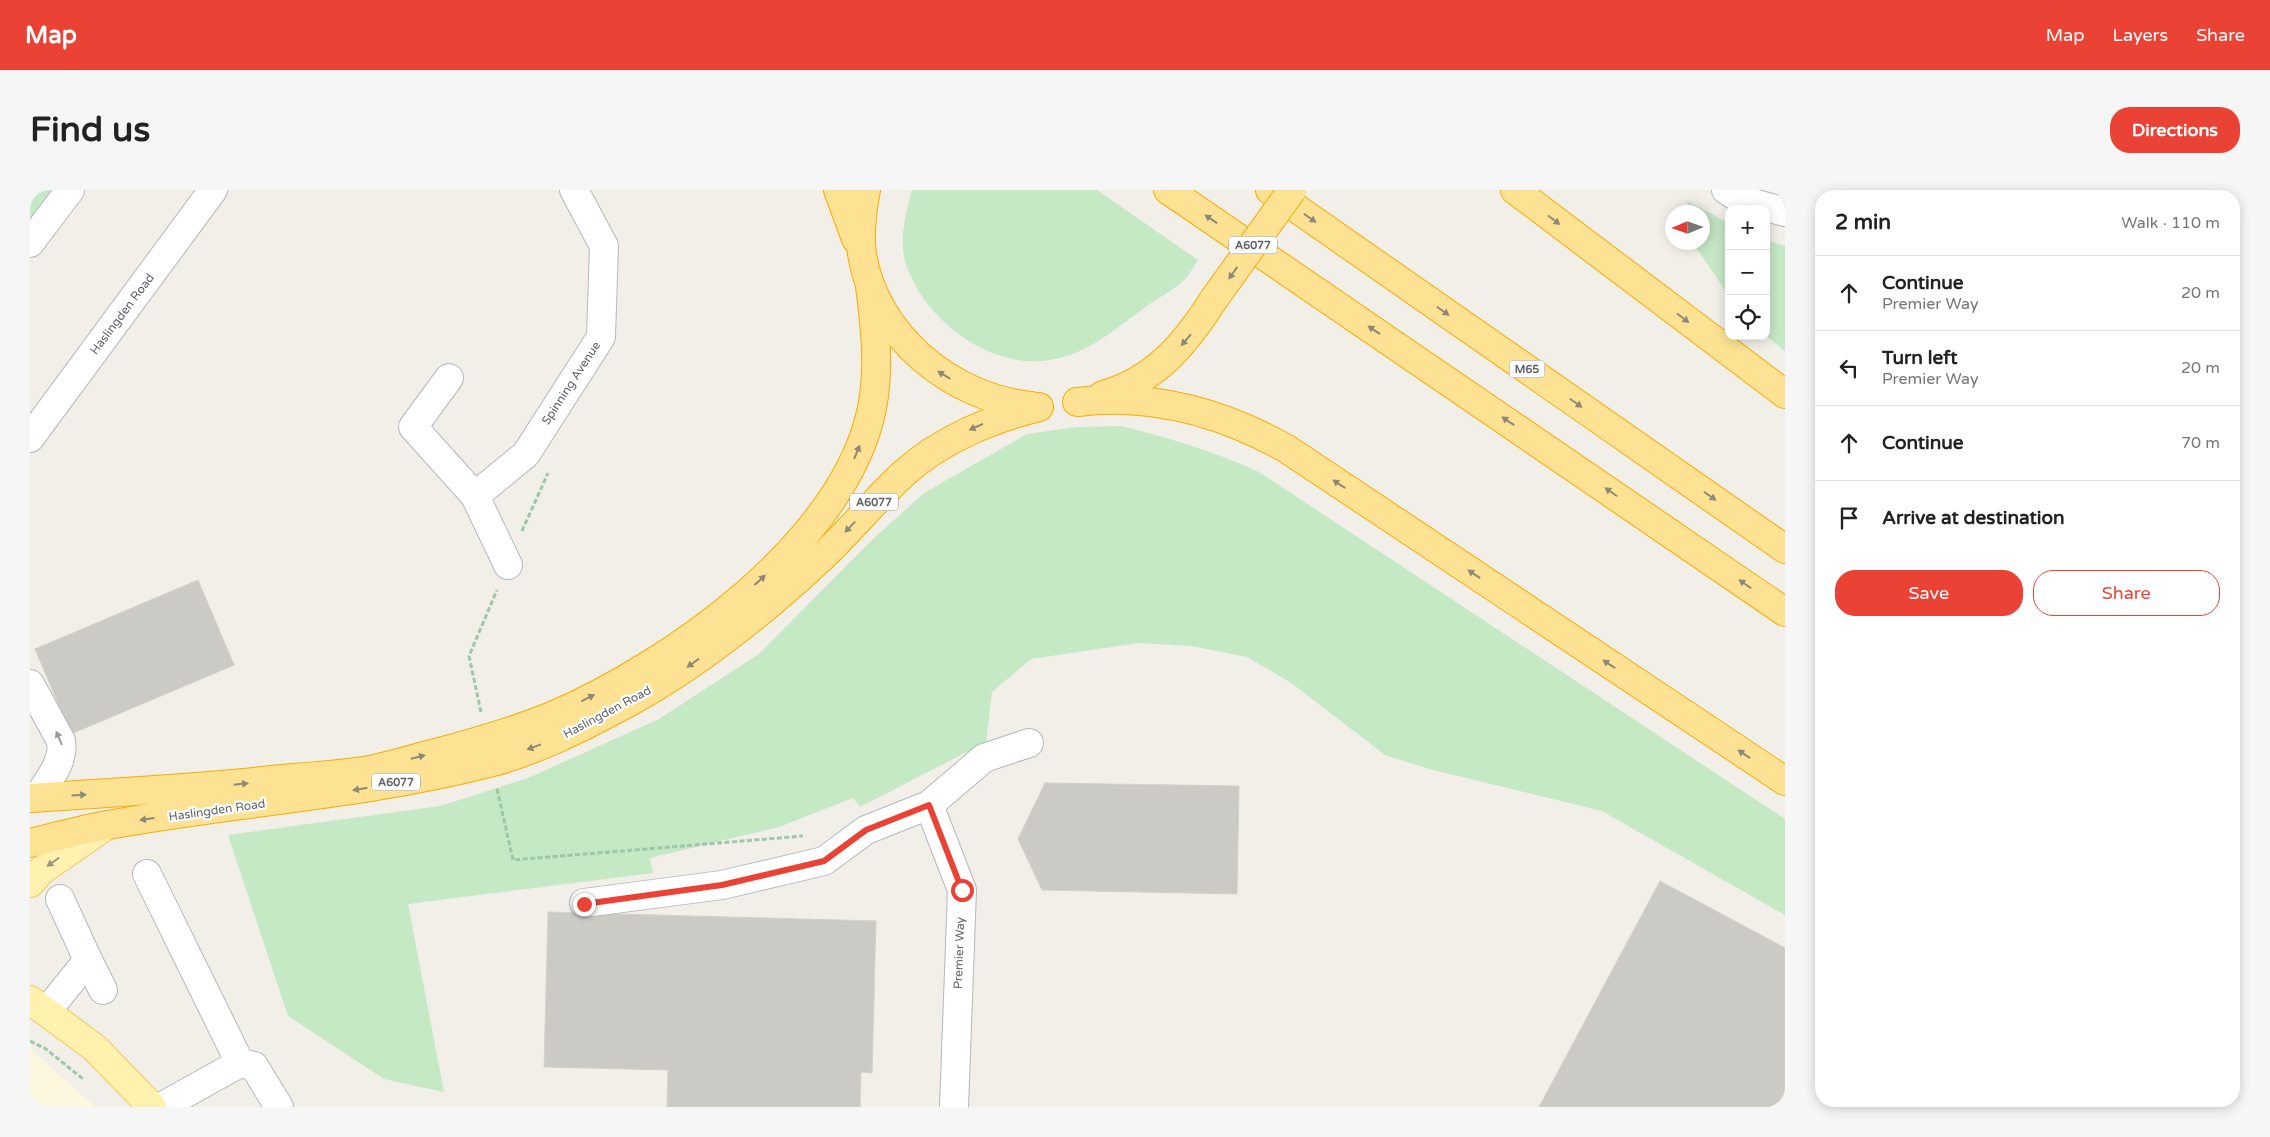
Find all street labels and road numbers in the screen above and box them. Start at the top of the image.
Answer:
road number: A6077 [1229,236,1277,254]
street label: Haslingden Road [87,271,157,357]
street label: Spinning Avenue [539,339,603,427]
road number: M65 [1510,360,1544,378]
road number: A6077 [850,494,898,510]
street label: Haslingden Road [561,683,653,741]
road number: A6077 [372,774,420,790]
street label: Haslingden Road [168,796,266,824]
street label: Premier Way [951,916,967,989]

